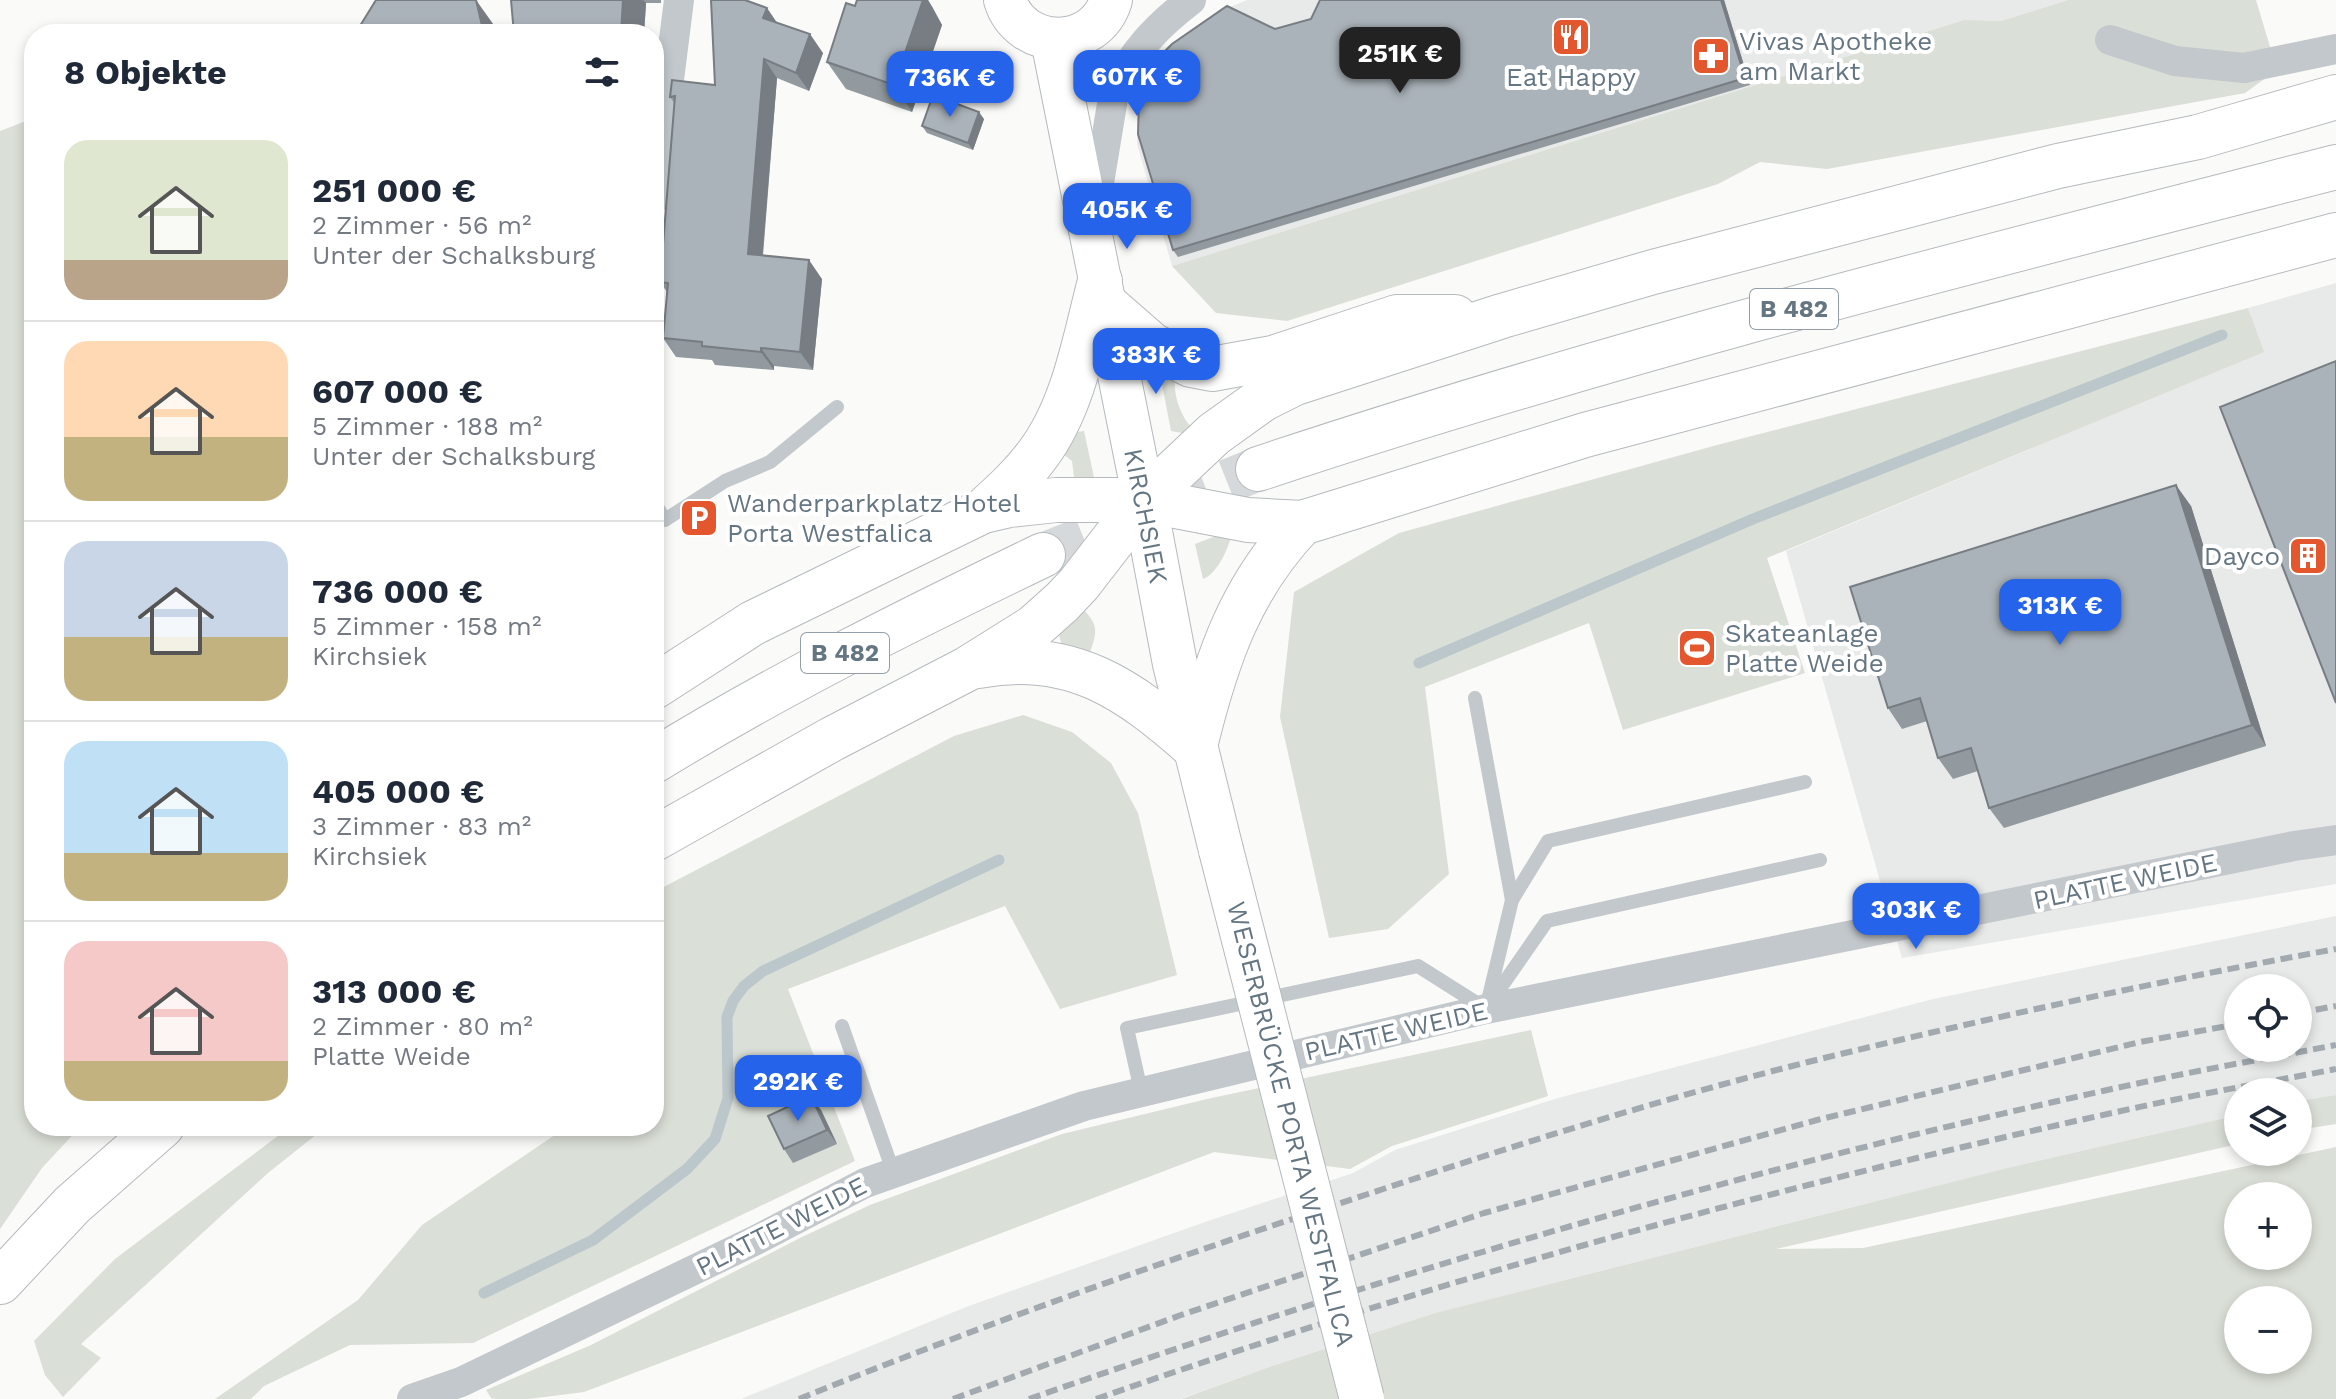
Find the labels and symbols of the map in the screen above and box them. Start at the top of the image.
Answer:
restaurant icon: Eat Happy [1550,16,1592,58]
place label: Vivas Apotheke am Markt [1739,26,1932,86]
pin: 251K € [1335,27,1465,95]
pharmacy icon: Vivas Apotheke am Markt [1690,35,1732,77]
pin: 607K € [1072,50,1202,118]
pin: 736K € [885,51,1015,119]
place label: Eat Happy [1506,62,1636,92]
pin: 405K € [1062,183,1192,251]
road number: B 482 [1750,289,1838,329]
pin: 383K € [1091,328,1221,396]
street label: KIRCHSIEK [1118,446,1174,586]
place label: Wanderparkplatz Hotel Porta Westfalica [727,488,1020,548]
parking icon: Wanderparkplatz Hotel Porta Westfalica [678,497,720,539]
building icon: Dayco [2287,535,2329,577]
place label: Dayco [2204,541,2280,571]
pin: 313K € [1995,579,2125,647]
place label: Skateanlage Platte Weide [1725,618,1884,678]
sports icon: Skateanlage Platte Weide [1676,627,1718,669]
road number: B 482 [801,633,889,673]
street label: PLATTE WEIDE [2030,847,2220,915]
pin: 303K € [1851,883,1981,951]
street label: WESERBRÜCKE PORTA WESTFALICA [1221,898,1361,1350]
street label: PLATTE WEIDE [1301,995,1491,1067]
pin: 292K € [733,1055,863,1123]
street label: PLATTE WEIDE [691,1170,871,1282]

